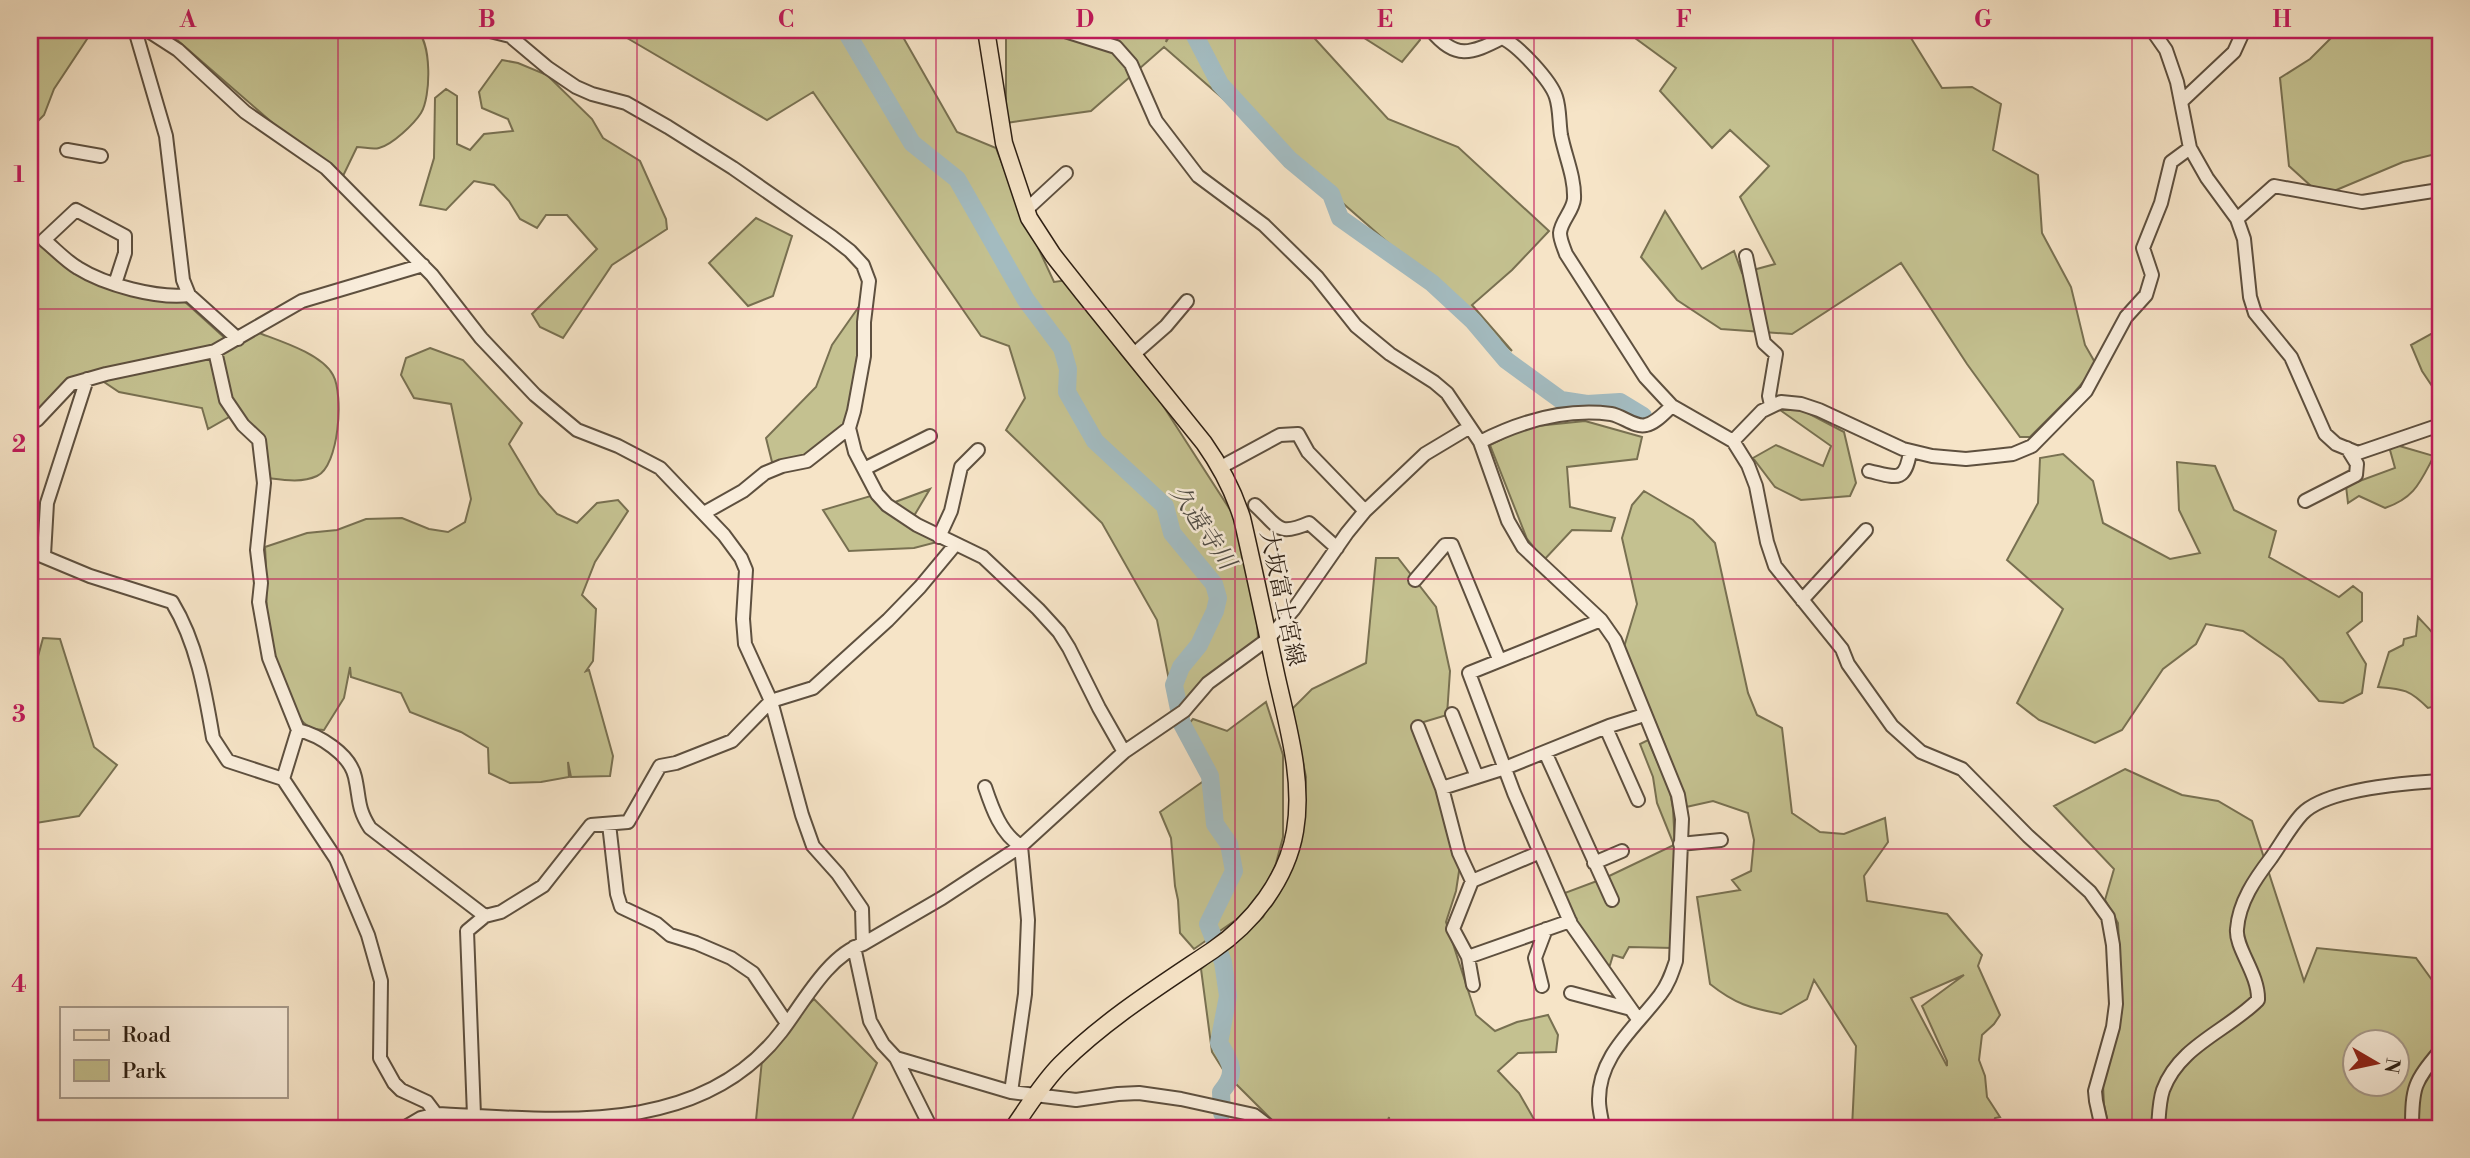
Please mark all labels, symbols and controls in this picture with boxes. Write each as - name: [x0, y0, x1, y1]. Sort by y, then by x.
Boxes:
- text: A: [179, 6, 197, 34]
- text: B: [478, 6, 496, 34]
- text: C: [778, 6, 794, 34]
- text: D: [1076, 6, 1094, 34]
- text: E: [1377, 6, 1393, 34]
- text: F: [1676, 6, 1692, 34]
- text: G: [1974, 6, 1992, 34]
- text: H: [2273, 6, 2292, 34]
- text: 1: [13, 161, 25, 189]
- text: 2: [12, 431, 26, 459]
- water label: 久遠寺川: [1163, 479, 1243, 578]
- street label: 大坂富士宮線: [1254, 528, 1310, 669]
- text: 3: [12, 701, 26, 729]
- text: 4: [11, 971, 27, 999]
- legend: [60, 1007, 287, 1098]
- text: Road: [122, 1023, 171, 1049]
- north arrow: [2340, 1028, 2410, 1098]
- text: N: [2379, 1056, 2405, 1075]
- text: Park: [122, 1059, 167, 1085]

